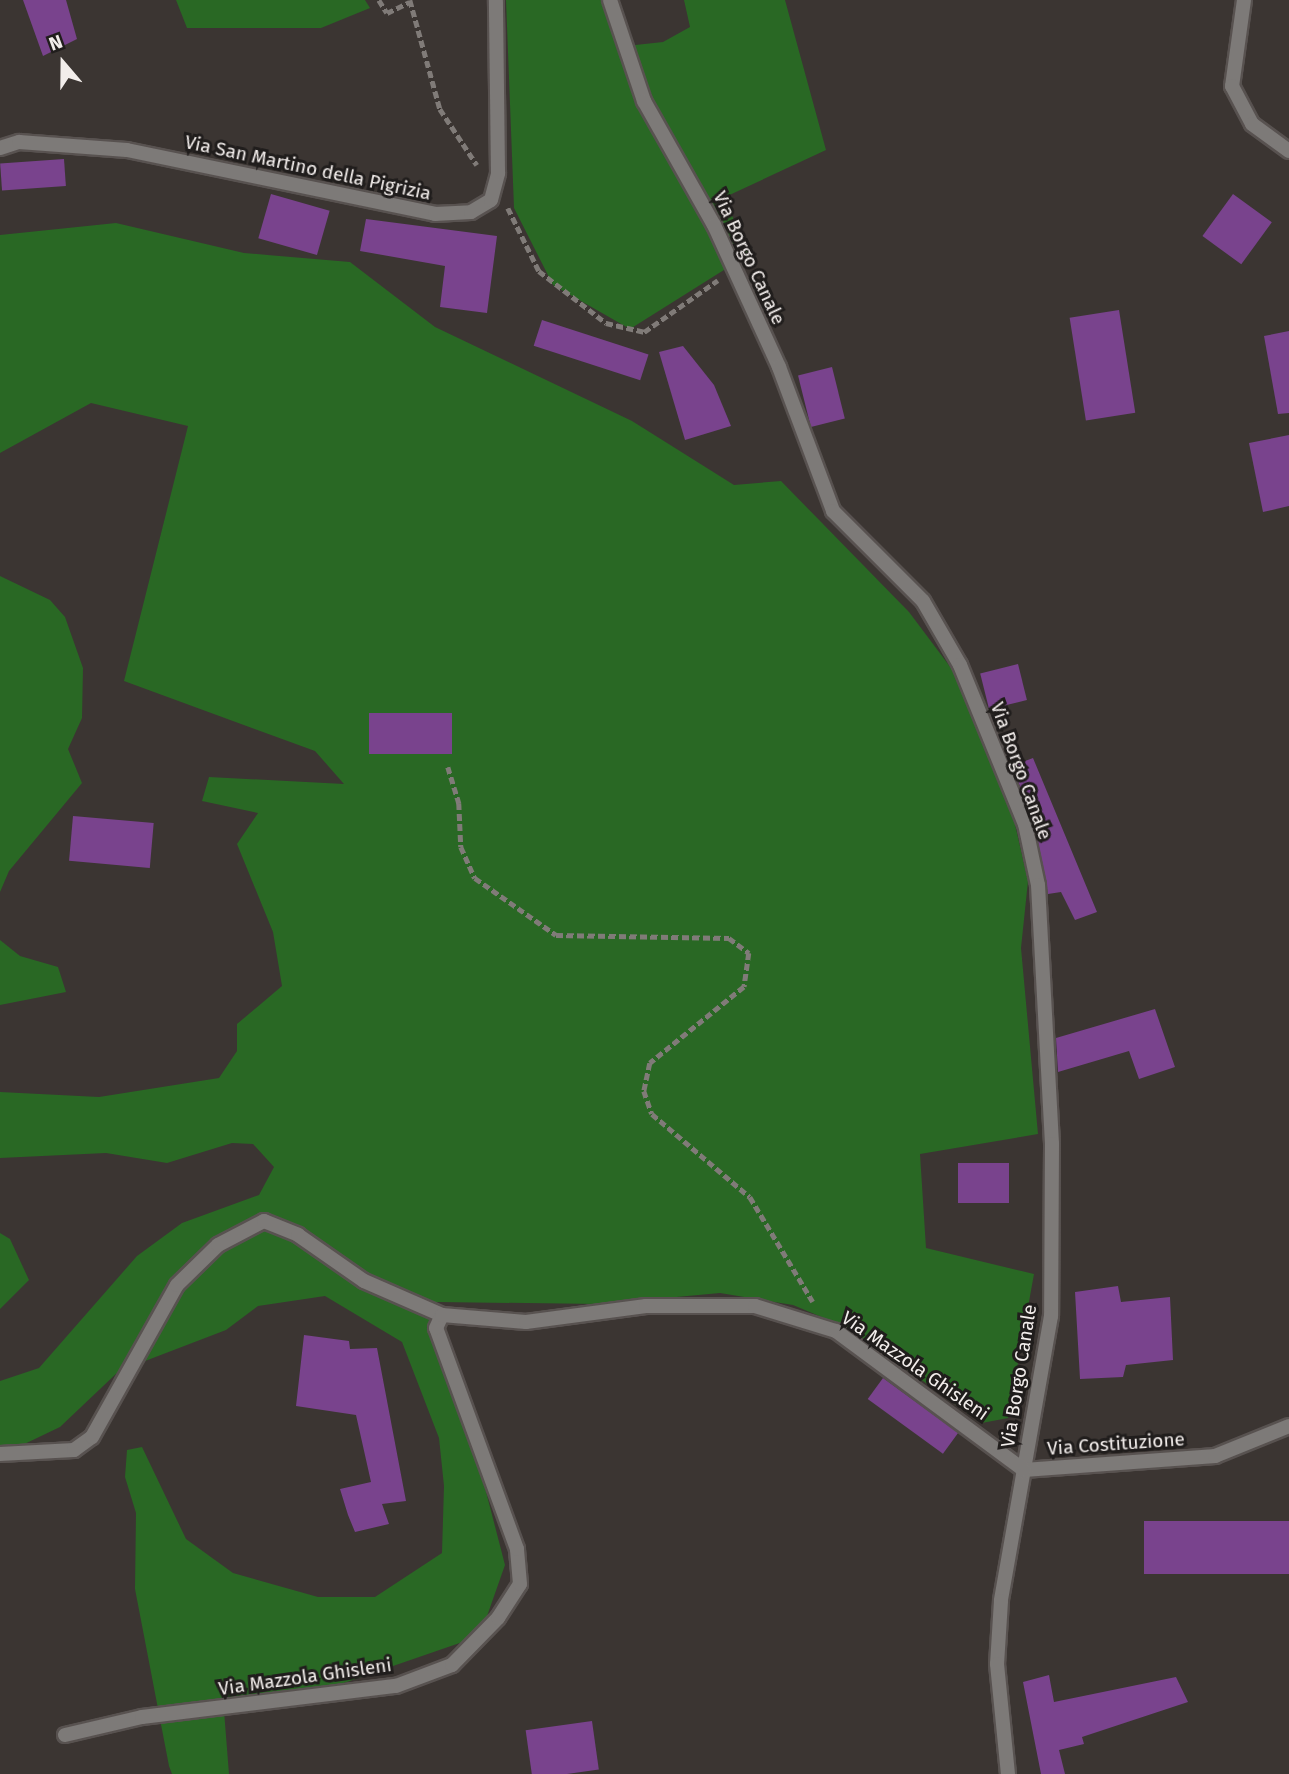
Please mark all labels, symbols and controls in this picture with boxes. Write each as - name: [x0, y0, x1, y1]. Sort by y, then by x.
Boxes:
- north arrow: [28, 28, 98, 98]
- text: N: [46, 30, 65, 56]
- street label: Via San Martino della Pigrizia: [183, 131, 433, 205]
- street label: Via Borgo Canale: [708, 188, 790, 328]
- street label: Via Borgo Canale: [986, 699, 1056, 843]
- street label: Via Borgo Canale: [996, 1303, 1042, 1449]
- street label: Via Mazzola Ghisleni: [837, 1307, 993, 1425]
- street label: Via Costituzione: [1046, 1428, 1186, 1460]
- street label: Via Mazzola Ghisleni: [217, 1654, 393, 1700]

